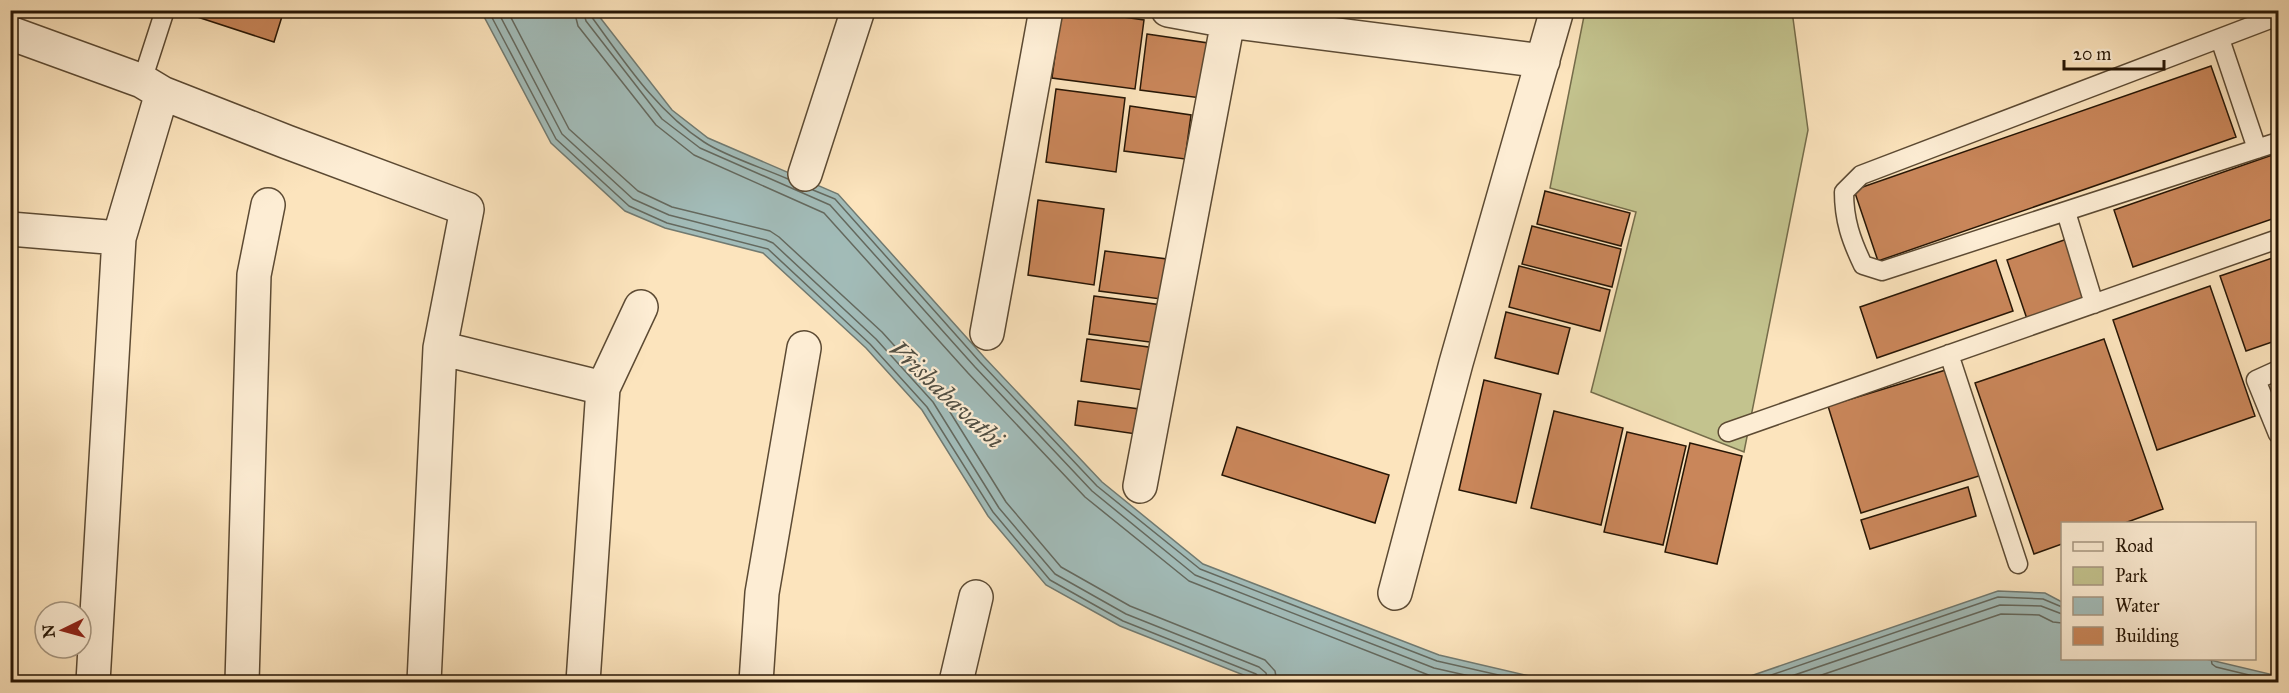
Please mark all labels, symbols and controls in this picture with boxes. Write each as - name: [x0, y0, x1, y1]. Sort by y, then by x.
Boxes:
- scale bar: [2064, 33, 2164, 71]
- text: 20 m: [2073, 43, 2111, 65]
- water label: Vrishabavathi: [883, 333, 1011, 456]
- legend: [2061, 522, 2256, 660]
- text: Road: [2115, 535, 2153, 557]
- text: Park: [2115, 565, 2148, 587]
- text: Water: [2115, 595, 2160, 617]
- north arrow: [33, 600, 93, 660]
- text: N: [38, 623, 59, 639]
- text: Building: [2115, 625, 2179, 648]

